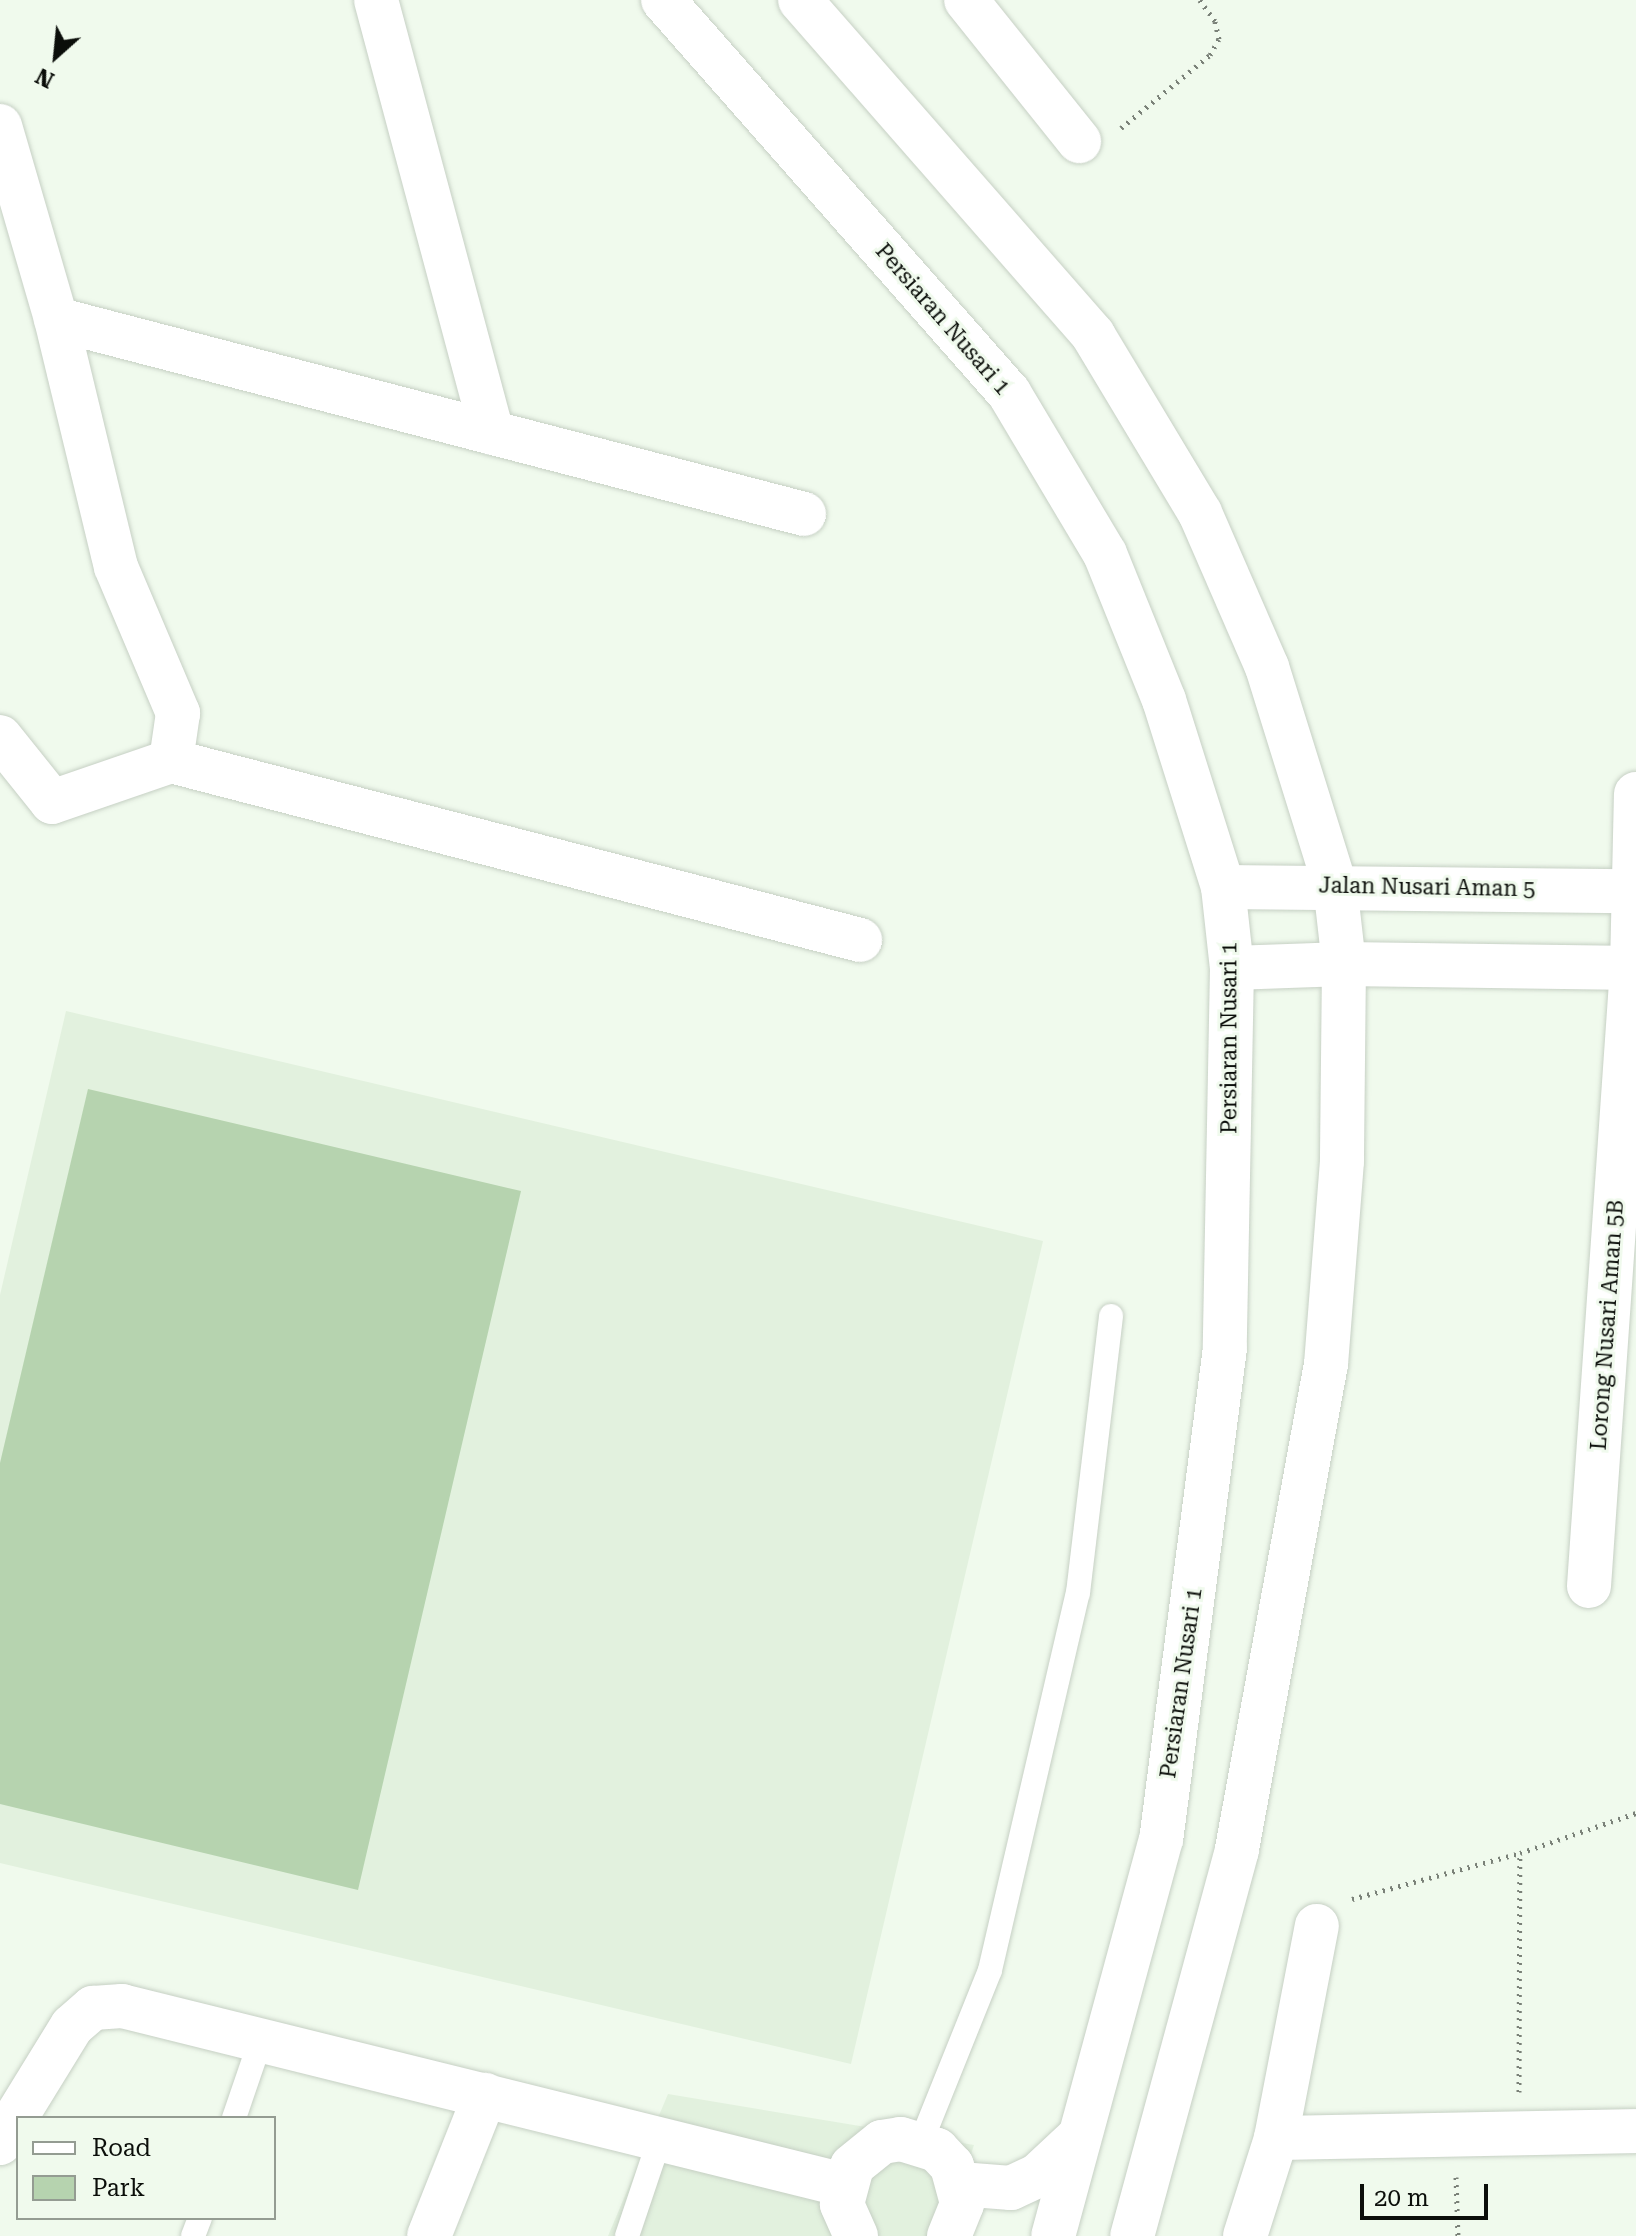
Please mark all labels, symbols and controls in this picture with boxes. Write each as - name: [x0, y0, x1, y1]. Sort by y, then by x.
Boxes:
- north arrow: [16, 16, 96, 96]
- text: N: [32, 63, 58, 93]
- street label: Persiaran Nusari 1: [870, 238, 1016, 400]
- street label: Jalan Nusari Aman 5: [1318, 872, 1536, 902]
- street label: Persiaran Nusari 1: [1216, 942, 1242, 1134]
- street label: Lorong Nusari Aman 5B: [1585, 1199, 1629, 1451]
- street label: Persiaran Nusari 1: [1155, 1586, 1207, 1780]
- legend: [16, 2116, 276, 2220]
- text: Road: [92, 2134, 151, 2162]
- scale bar: [1364, 2168, 1492, 2218]
- text: Park: [92, 2174, 145, 2202]
- text: 20 m: [1374, 2184, 1429, 2212]

